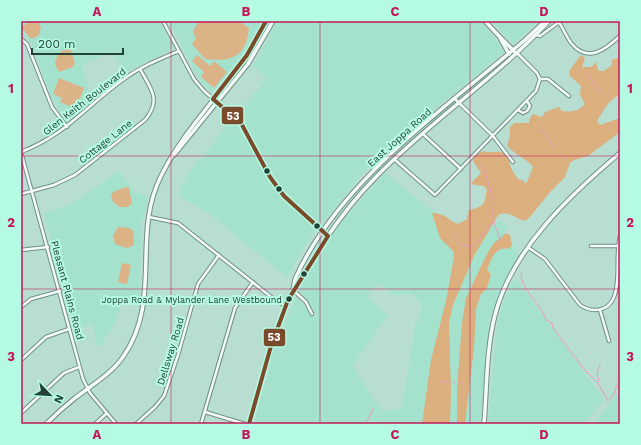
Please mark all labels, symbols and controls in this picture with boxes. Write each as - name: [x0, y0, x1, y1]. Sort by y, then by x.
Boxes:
- text: A: [93, 4, 102, 19]
- text: B: [242, 4, 251, 19]
- text: C: [391, 4, 400, 19]
- text: D: [539, 4, 549, 19]
- scale bar: [32, 30, 123, 56]
- text: 200 m: [38, 37, 75, 51]
- street label: Glen Keith Boulevard: [41, 66, 128, 137]
- text: 1: [8, 81, 14, 96]
- text: 1: [627, 81, 633, 96]
- line badge: 53: [221, 106, 244, 125]
- street label: East Joppa Road: [365, 106, 434, 169]
- text: 53: [227, 110, 240, 123]
- street label: Cottage Lane: [77, 117, 134, 166]
- unlabelled marker: [262, 166, 272, 176]
- unlabelled marker: [274, 184, 284, 194]
- text: 2: [7, 215, 15, 230]
- text: 2: [626, 215, 634, 230]
- unlabelled marker: [312, 221, 322, 231]
- street label: Pleasant Plains Road: [49, 239, 86, 341]
- unlabelled marker: [299, 269, 309, 279]
- marker: Joppa Road & Mylander Lane Westbound: [284, 294, 294, 304]
- place label: Joppa Road & Mylander Lane Westbound: [102, 295, 282, 305]
- street label: Dellsway Road: [155, 316, 186, 386]
- line badge: 53: [263, 328, 286, 347]
- text: 53: [268, 331, 281, 344]
- text: 3: [7, 349, 15, 364]
- text: 3: [626, 349, 634, 364]
- north arrow: [30, 375, 70, 415]
- text: N: [51, 393, 66, 405]
- text: A: [93, 427, 102, 442]
- text: B: [242, 427, 251, 442]
- text: C: [391, 427, 400, 442]
- text: D: [539, 427, 549, 442]

